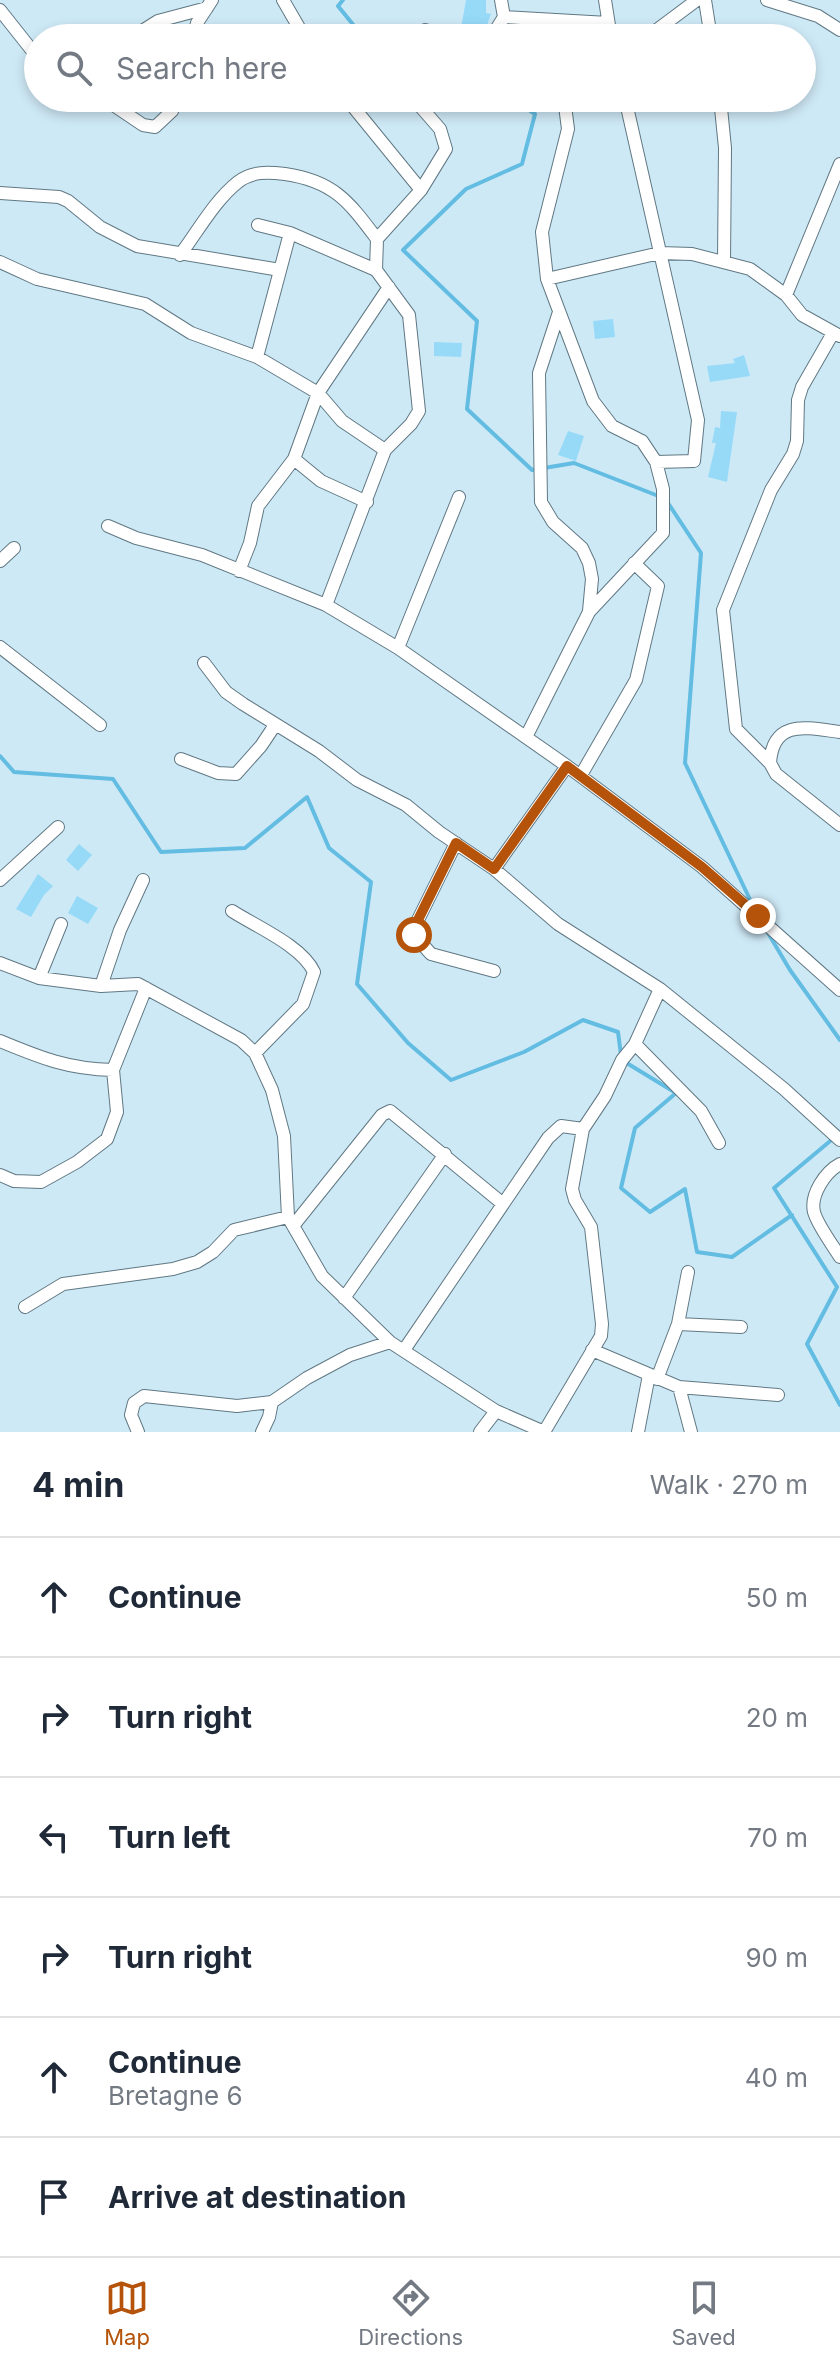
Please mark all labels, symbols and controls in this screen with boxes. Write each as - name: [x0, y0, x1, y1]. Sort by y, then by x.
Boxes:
- search box: [24, 24, 816, 112]
- icon: search: [52, 46, 96, 90]
- text: Search here: [116, 50, 288, 86]
- route end: [740, 898, 776, 934]
- route start: [396, 917, 432, 953]
- text: 4 min: [32, 1464, 124, 1505]
- text: Walk · 270 m: [650, 1469, 808, 1500]
- icon: ahead: [32, 1575, 76, 1619]
- text: Continue: [108, 1579, 242, 1615]
- text: 50 m: [746, 1582, 808, 1613]
- icon: right: [32, 1695, 76, 1739]
- text: Turn right: [108, 1699, 252, 1735]
- text: 20 m: [746, 1702, 808, 1733]
- icon: left: [32, 1815, 76, 1859]
- text: Turn left: [108, 1819, 230, 1855]
- text: 70 m: [747, 1822, 808, 1853]
- icon: right: [32, 1935, 76, 1979]
- text: Turn right: [108, 1939, 252, 1975]
- text: 90 m: [745, 1942, 808, 1973]
- text: Continue: [108, 2044, 242, 2080]
- icon: ahead: [32, 2055, 76, 2099]
- text: 40 m: [745, 2062, 808, 2093]
- text: Bretagne 6: [108, 2080, 243, 2111]
- icon: arrive: [32, 2175, 76, 2219]
- text: Arrive at destination: [108, 2179, 406, 2215]
- tab: Map: [104, 2276, 150, 2350]
- tab: Directions: [358, 2276, 463, 2350]
- tab: Saved: [671, 2276, 736, 2350]

